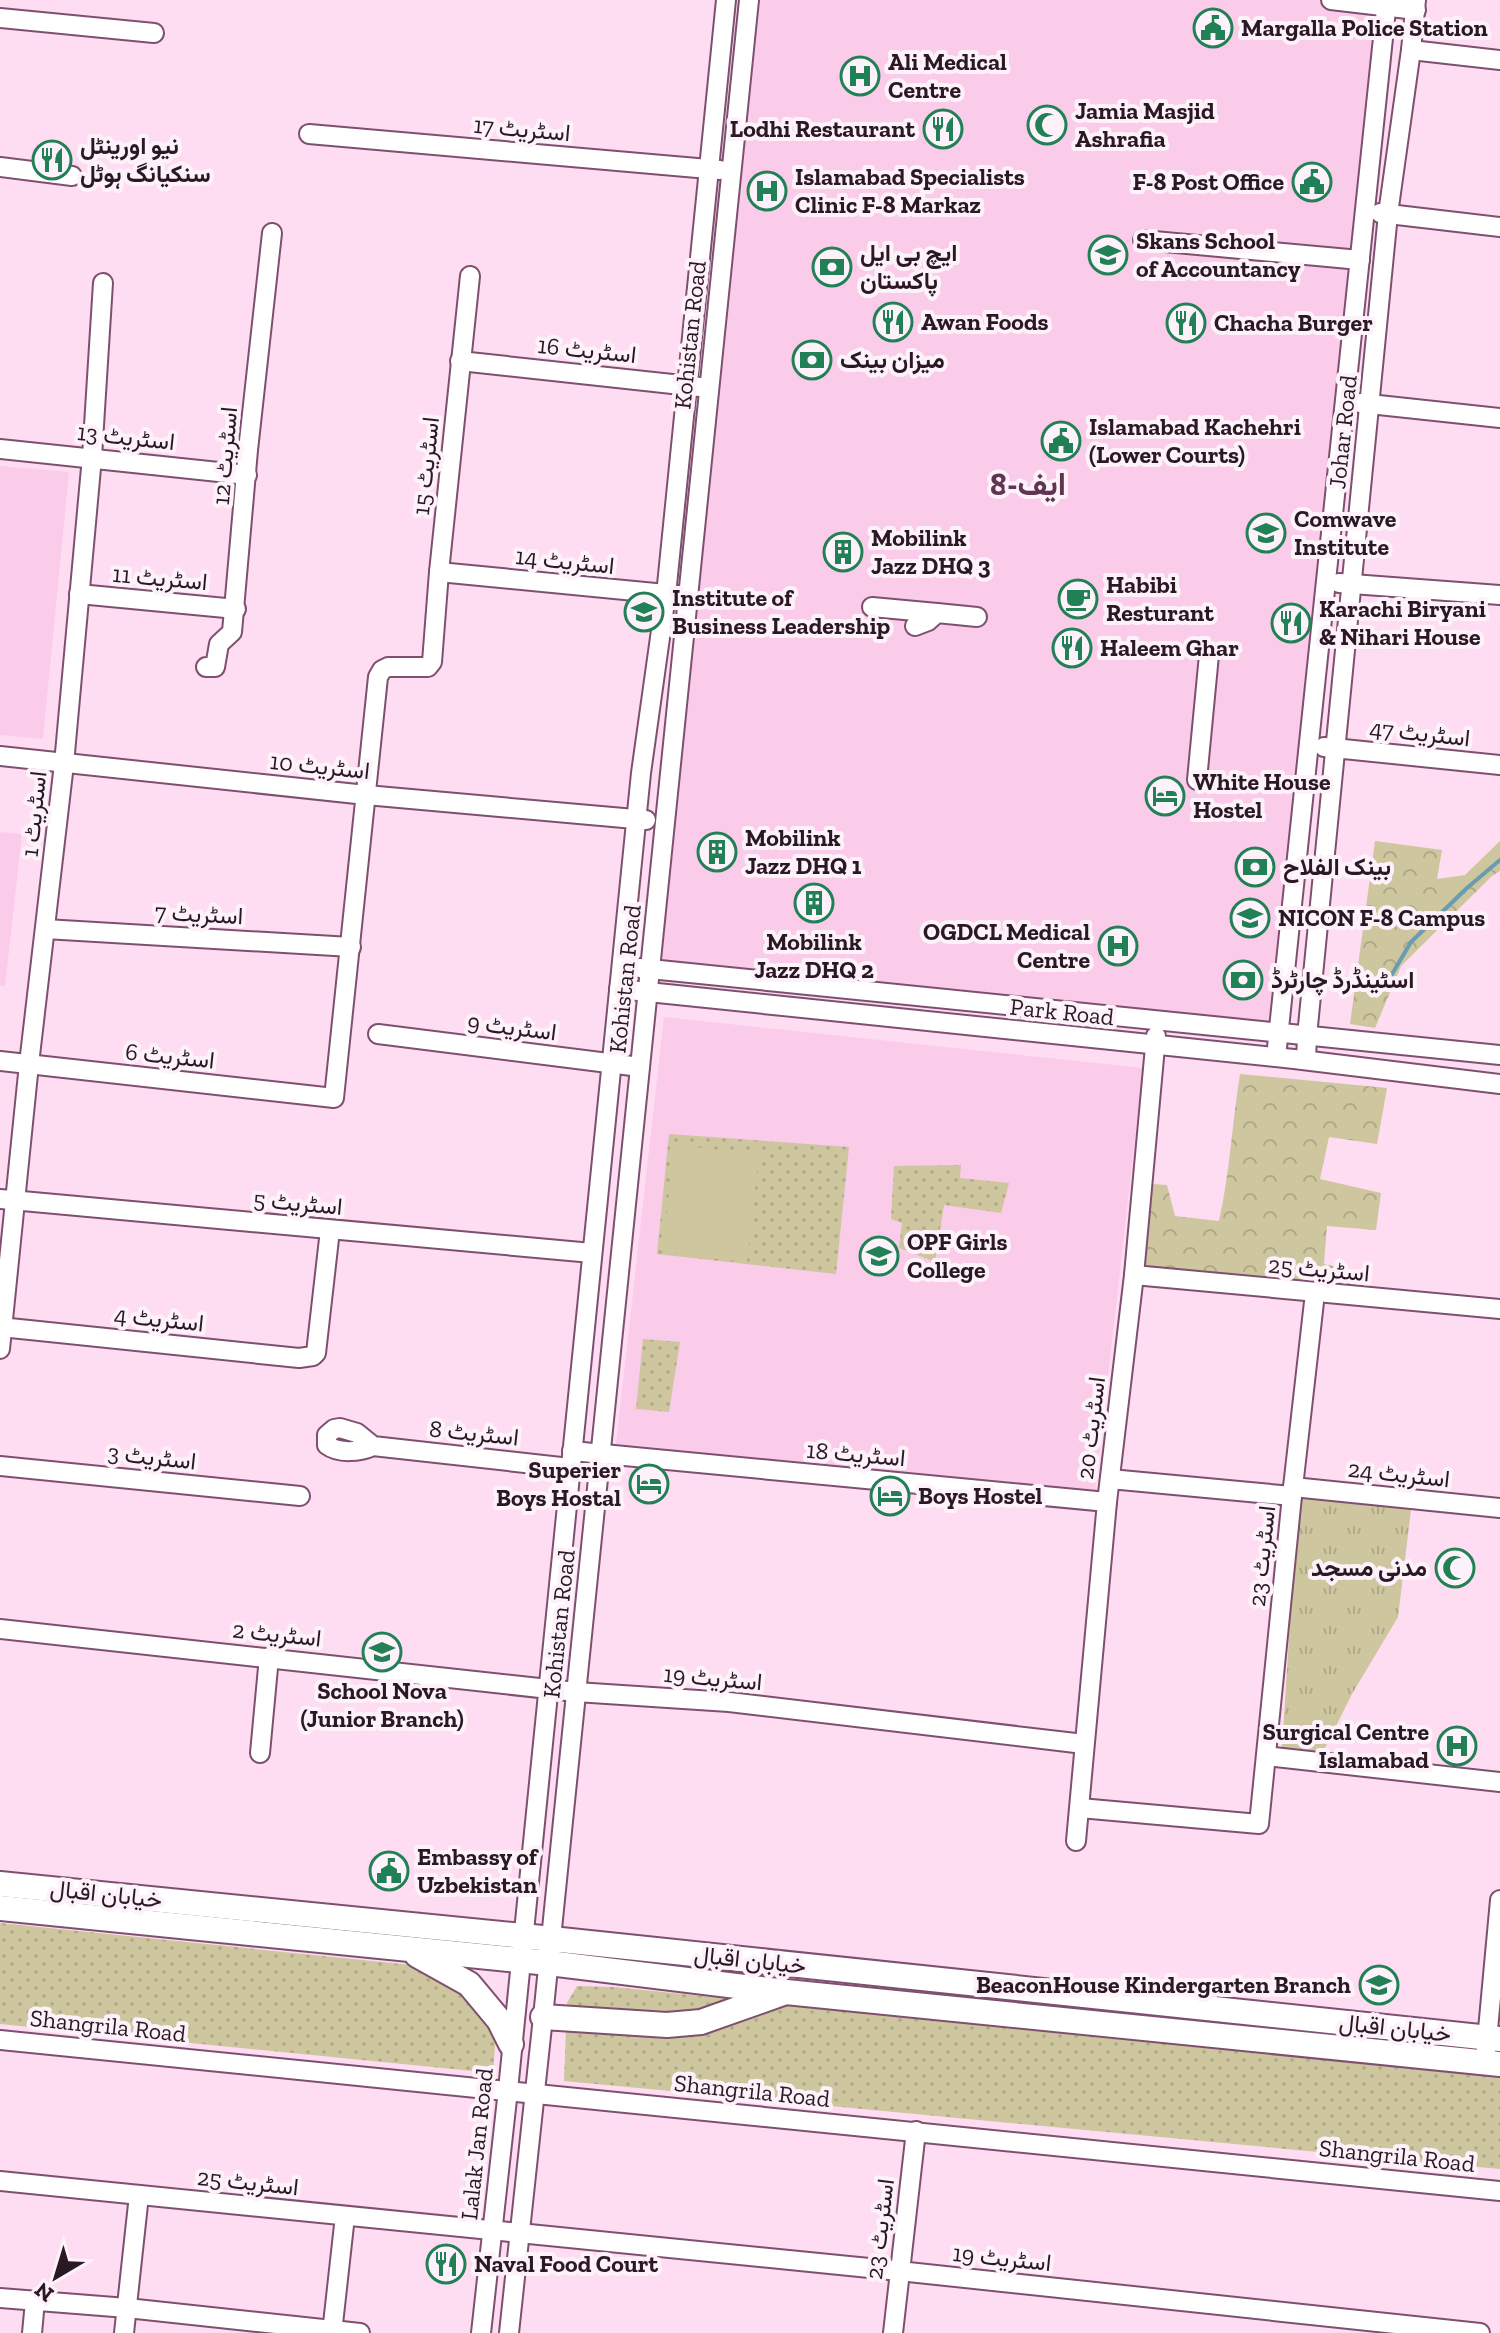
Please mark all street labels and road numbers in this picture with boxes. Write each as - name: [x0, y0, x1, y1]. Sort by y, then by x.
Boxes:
- street label: اسٹریٹ 17: [472, 110, 572, 148]
- street label: Kohistan Road: [667, 259, 712, 411]
- street label: اسٹریٹ 16: [536, 330, 638, 370]
- street label: Johar Road: [1322, 374, 1363, 490]
- street label: اسٹریٹ 12: [206, 406, 244, 506]
- street label: اسٹریٹ 15: [406, 415, 446, 517]
- street label: اسٹریٹ 13: [76, 417, 176, 457]
- street label: اسٹریٹ 14: [514, 541, 616, 581]
- street label: اسٹریٹ 11: [111, 559, 209, 597]
- street label: اسٹریٹ 47: [1368, 713, 1472, 753]
- street label: اسٹریٹ 10: [269, 746, 371, 786]
- street label: اسٹریٹ 1: [15, 769, 53, 859]
- street label: اسٹریٹ 7: [154, 897, 244, 931]
- street label: Kohistan Road: [602, 903, 647, 1055]
- street label: Park Road: [1008, 992, 1116, 1031]
- street label: اسٹریٹ 9: [466, 1007, 558, 1047]
- street label: اسٹریٹ 6: [124, 1036, 216, 1076]
- street label: اسٹریٹ 5: [252, 1184, 344, 1222]
- street label: اسٹریٹ 25: [1267, 1250, 1371, 1288]
- street label: اسٹریٹ 4: [113, 1299, 205, 1339]
- street label: اسٹریٹ 20: [1070, 1375, 1112, 1481]
- street label: اسٹریٹ 8: [428, 1413, 520, 1453]
- street label: اسٹریٹ 18: [805, 1435, 907, 1473]
- street label: اسٹریٹ 3: [106, 1437, 198, 1477]
- street label: اسٹریٹ 24: [1347, 1454, 1451, 1494]
- street label: اسٹریٹ 23: [1242, 1504, 1282, 1608]
- street label: Kohistan Road: [536, 1548, 581, 1700]
- street label: اسٹریٹ 2: [231, 1614, 323, 1654]
- street label: اسٹریٹ 19: [662, 1659, 764, 1697]
- street label: خیابان اقبال: [49, 1873, 164, 1914]
- street label: خیابان اقبال: [693, 1939, 808, 1980]
- street label: Shangrila Road: [29, 2003, 187, 2048]
- street label: خیابان اقبال: [1338, 2007, 1453, 2048]
- street label: Lalak Jan Road: [454, 2066, 499, 2221]
- street label: Shangrila Road: [673, 2068, 831, 2113]
- street label: Shangrila Road: [1318, 2133, 1476, 2178]
- street label: اسٹریٹ 25: [196, 2162, 300, 2202]
- street label: اسٹریٹ 23: [859, 2177, 901, 2281]
- street label: اسٹریٹ 19: [951, 2238, 1053, 2278]

